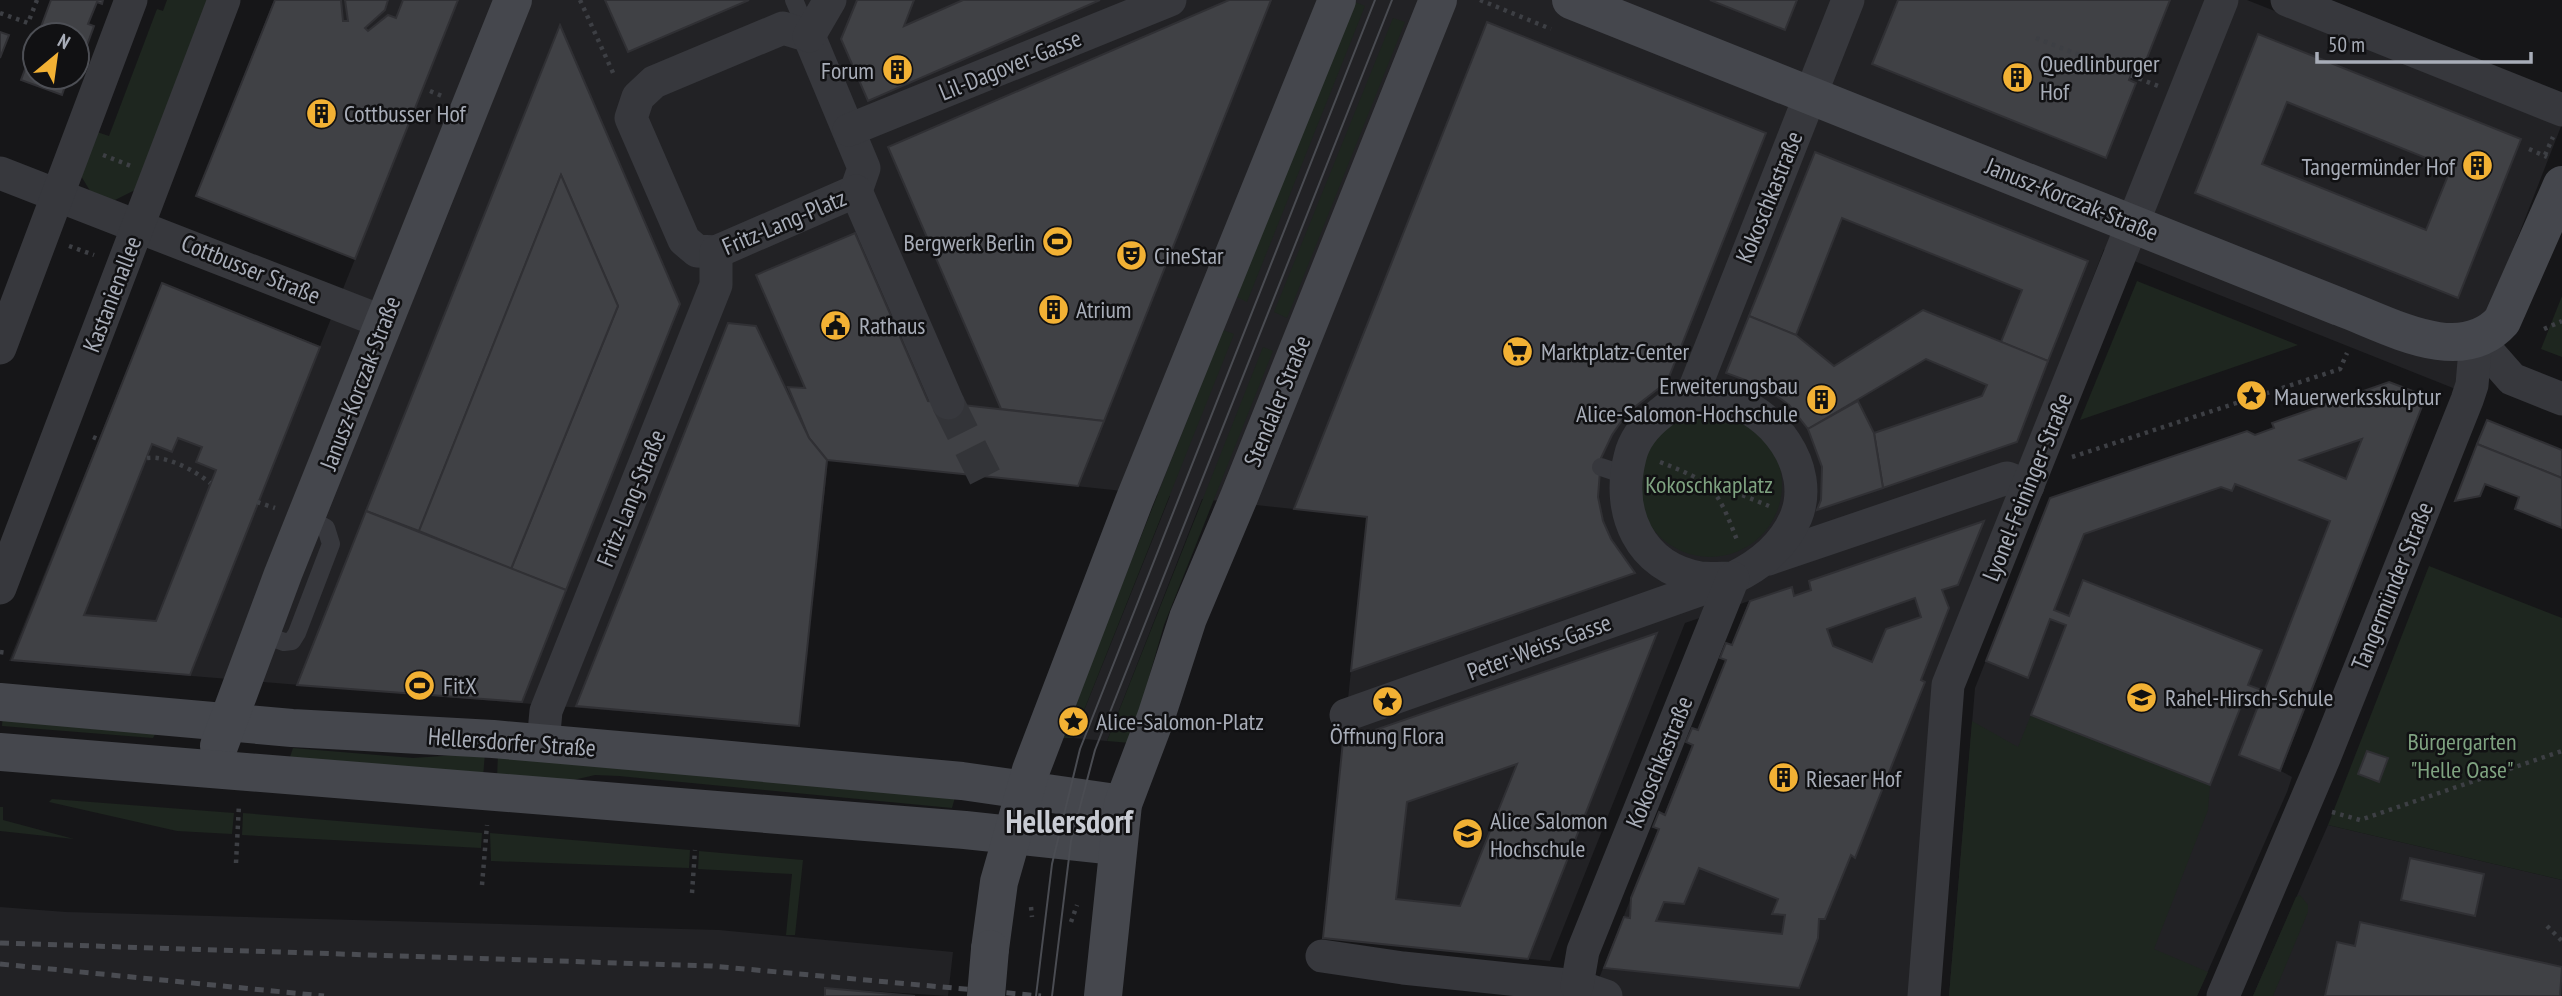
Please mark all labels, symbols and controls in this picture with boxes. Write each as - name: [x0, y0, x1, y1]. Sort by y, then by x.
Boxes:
- north arrow: [21, 21, 91, 91]
- scale bar: [2317, 21, 2530, 65]
- street label: Lil-Dagover-Gasse: [934, 22, 1086, 108]
- text: N: [54, 28, 75, 54]
- text: 50 m: [2328, 31, 2365, 58]
- place label: Quedlinburger Hof: [2040, 48, 2160, 107]
- building icon: Forum: [880, 53, 914, 87]
- place label: Forum: [821, 55, 874, 86]
- building icon: Quedlinburger Hof: [2000, 60, 2034, 94]
- building icon: Cottbusser Hof: [304, 96, 338, 130]
- place label: Cottbusser Hof: [344, 98, 467, 129]
- street label: Kokoschkastraße: [1729, 127, 1809, 267]
- building icon: Tangermünder Hof: [2461, 149, 2495, 183]
- street label: Janusz-Korczak-Straße: [1980, 150, 2163, 248]
- place label: Tangermünder Hof: [2302, 151, 2456, 182]
- street label: Fritz-Lang-Platz: [717, 182, 851, 262]
- sports icon: Bergwerk Berlin: [1041, 225, 1075, 259]
- street label: Cottbusser Straße: [177, 227, 325, 311]
- place label: Bergwerk Berlin: [903, 227, 1035, 258]
- street label: Kastanienallee: [76, 232, 148, 356]
- theatre icon: CineStar: [1114, 238, 1148, 272]
- place label: CineStar: [1154, 240, 1224, 271]
- street label: Janusz-Korczak-Straße: [312, 292, 407, 475]
- building icon: Atrium: [1036, 292, 1070, 326]
- place label: Atrium: [1076, 294, 1131, 325]
- public building icon: Rathaus: [819, 308, 853, 342]
- place label: Rathaus: [859, 310, 925, 341]
- street label: Stendaler Straße: [1237, 331, 1317, 471]
- supermarket icon: Marktplatz-Center: [1501, 334, 1535, 368]
- place label: Marktplatz-Center: [1541, 336, 1690, 367]
- place label: Erweiterungsbau Alice-Salomon-Hochschule: [1576, 370, 1798, 429]
- place icon: Mauerwerksskulptur: [2234, 379, 2268, 413]
- place label: Mauerwerksskulptur: [2274, 381, 2442, 412]
- building icon: Erweiterungsbau Alice-Salomon-Hochschule: [1804, 382, 1838, 416]
- street label: Lyonel-Feininger-Straße: [1975, 388, 2079, 586]
- street label: Fritz-Lang-Straße: [589, 425, 673, 571]
- park label: Kokoschkaplatz: [1645, 469, 1773, 500]
- street label: Tangermünder Straße: [2344, 497, 2440, 675]
- street label: Peter-Weiss-Gasse: [1463, 607, 1615, 687]
- sports icon: FitX: [403, 668, 437, 702]
- place label: FitX: [443, 670, 477, 701]
- school or university icon: Rahel-Hirsch-Schule: [2125, 680, 2159, 714]
- place label: Rahel-Hirsch-Schule: [2165, 682, 2333, 713]
- place icon: Öffnung Flora: [1370, 684, 1404, 718]
- street label: Kokoschkastraße: [1619, 692, 1699, 832]
- place icon: Alice-Salomon-Platz: [1056, 704, 1090, 738]
- place label: Alice-Salomon-Platz: [1096, 706, 1264, 737]
- place label: Öffnung Flora: [1330, 720, 1444, 751]
- street label: Hellersdorfer Straße: [427, 721, 597, 763]
- park label: Bürgergarten "Helle Oase": [2407, 726, 2517, 785]
- building icon: Riesaer Hof: [1766, 761, 1800, 795]
- place label: Riesaer Hof: [1806, 763, 1902, 794]
- district label: Hellersdorf: [1006, 800, 1134, 842]
- place label: Alice Salomon Hochschule: [1490, 805, 1608, 864]
- school or university icon: Alice Salomon Hochschule: [1450, 817, 1484, 851]

